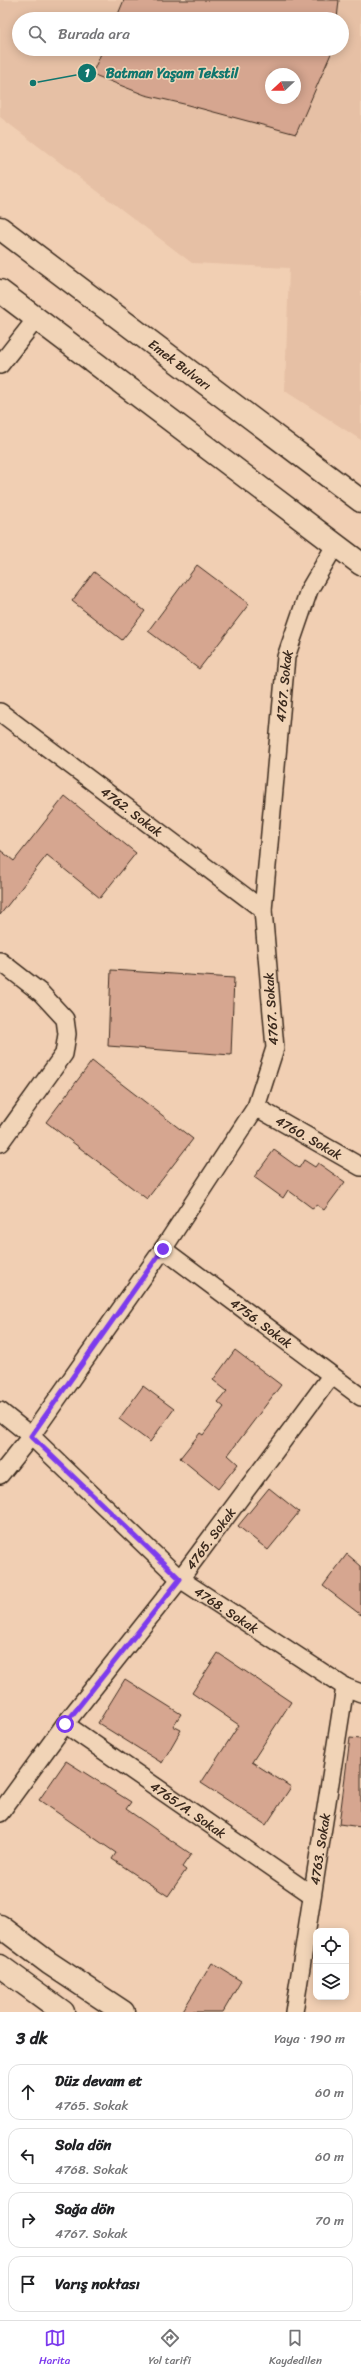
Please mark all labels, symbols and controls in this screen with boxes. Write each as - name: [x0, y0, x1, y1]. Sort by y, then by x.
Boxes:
- search box: [12, 12, 349, 56]
- text: Burada ara: [58, 21, 130, 47]
- icon: search: [26, 23, 48, 45]
- callout: Batman Yaşam Tekstil: [77, 60, 246, 86]
- text: Batman Yaşam Tekstil: [106, 61, 239, 86]
- text: 1: [84, 62, 90, 84]
- north arrow: [265, 68, 301, 104]
- street label: Emek Bulvarı: [144, 333, 217, 396]
- street label: 4767. Sokak: [269, 646, 299, 723]
- street label: 4762. Sokak: [96, 780, 168, 842]
- street label: 4767. Sokak: [257, 972, 285, 1046]
- street label: 4760. Sokak: [271, 1109, 347, 1166]
- route end: [154, 1240, 172, 1258]
- street label: 4756. Sokak: [225, 1291, 298, 1354]
- street label: 4765. Sokak: [179, 1502, 241, 1575]
- street label: 4768. Sokak: [190, 1580, 264, 1639]
- route start: [56, 1715, 74, 1733]
- street label: 4765/A. Sokak: [145, 1775, 231, 1844]
- street label: 4763. Sokak: [303, 1811, 337, 1887]
- map controls: [313, 1928, 349, 2000]
- button: locate: [313, 1928, 349, 1964]
- button: layers: [313, 1964, 349, 2000]
- text: 3 dk: [16, 2023, 48, 2053]
- text: Yaya · 190 m: [274, 2027, 345, 2050]
- text: Düz devam et: [55, 2068, 142, 2094]
- icon: ahead: [17, 2081, 39, 2103]
- text: 60 m: [315, 2081, 344, 2104]
- text: 4765. Sokak: [55, 2094, 128, 2117]
- text: Sola dön: [55, 2132, 111, 2158]
- icon: left: [17, 2145, 39, 2167]
- text: 60 m: [315, 2145, 344, 2168]
- text: 4768. Sokak: [55, 2158, 128, 2181]
- text: Sağa dön: [55, 2196, 115, 2222]
- icon: right: [17, 2209, 39, 2231]
- text: 70 m: [315, 2209, 344, 2232]
- text: 4767. Sokak: [55, 2222, 128, 2245]
- text: Varış noktası: [55, 2271, 140, 2297]
- icon: arrive: [17, 2273, 39, 2295]
- tab: Harita: [39, 2327, 70, 2370]
- tab: Yol tarifi: [148, 2327, 191, 2370]
- tab: Kaydedilen: [269, 2327, 322, 2370]

